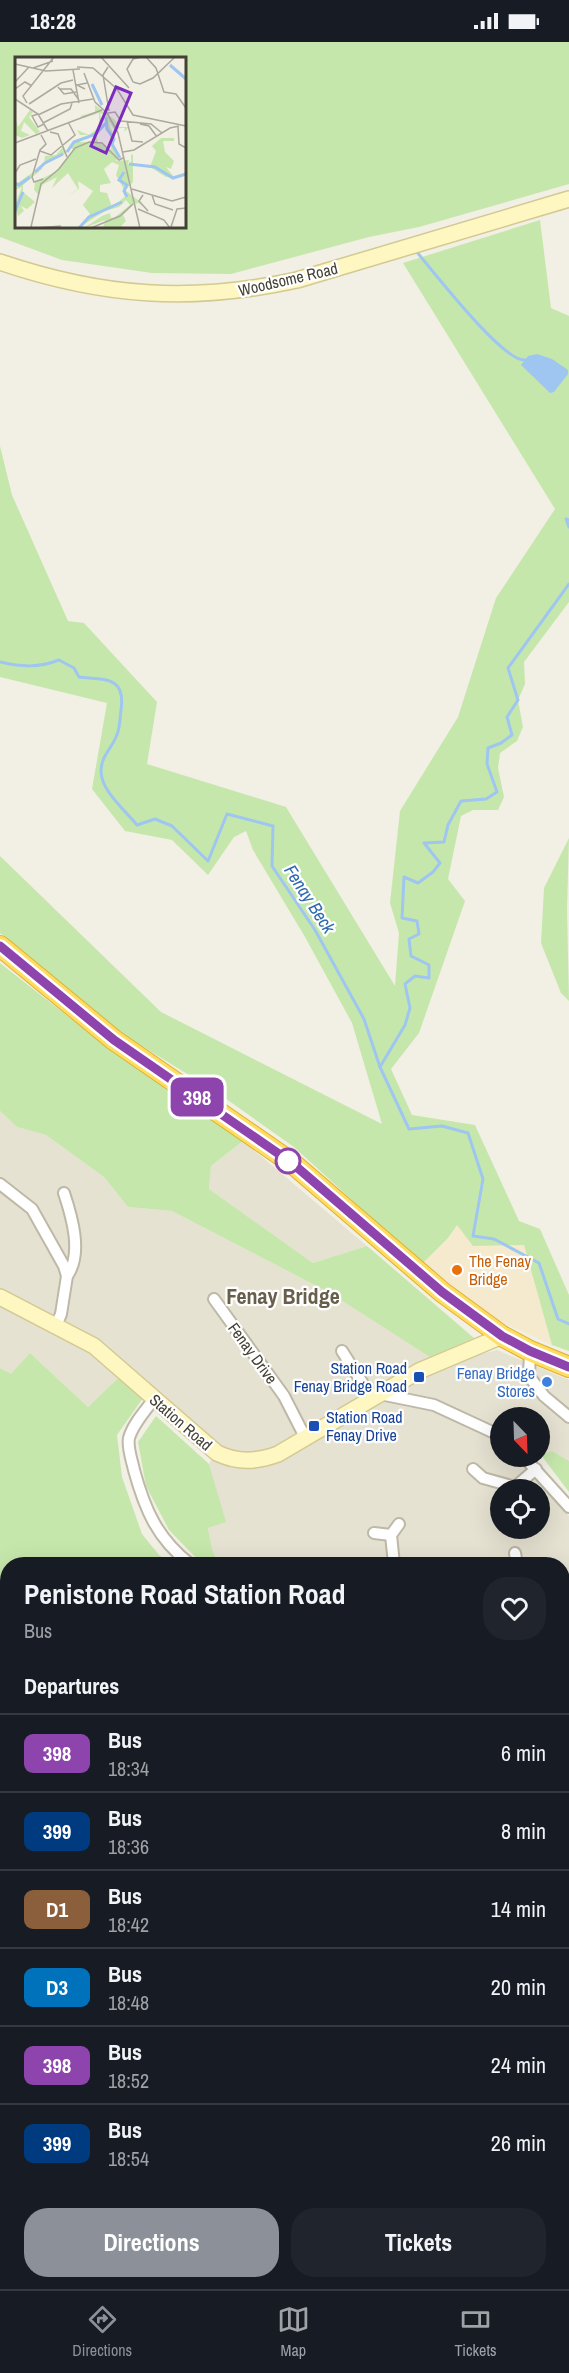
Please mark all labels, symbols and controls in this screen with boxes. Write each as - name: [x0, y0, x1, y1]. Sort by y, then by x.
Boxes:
- text: 18:28: [30, 6, 76, 36]
- inset map: [15, 57, 186, 228]
- street label: Woodsome Road: [236, 257, 340, 301]
- water label: Fenay Beck: [278, 860, 342, 939]
- line badge: 398: [162, 1078, 232, 1116]
- text: 398: [183, 1083, 211, 1112]
- unlabelled marker: [275, 1148, 301, 1174]
- place label: The Fenay Bridge: [469, 1250, 532, 1290]
- marker: The Fenay Bridge: [450, 1263, 464, 1277]
- district label: Fenay Bridge: [226, 1281, 340, 1311]
- street label: Fenay Drive: [223, 1318, 283, 1388]
- place label: Station Road Fenay Bridge Road: [294, 1357, 407, 1397]
- place label: Fenay Bridge Stores: [457, 1362, 535, 1402]
- marker: Station Road Fenay Bridge Road: [412, 1370, 426, 1384]
- marker: Fenay Bridge Stores: [540, 1375, 554, 1389]
- street label: Station Road: [145, 1389, 217, 1455]
- place label: Station Road Fenay Drive: [326, 1406, 403, 1446]
- north arrow: [490, 1407, 550, 1467]
- map controls: [490, 1407, 550, 1539]
- marker: Station Road Fenay Drive: [307, 1419, 321, 1433]
- button: locate: [490, 1479, 550, 1539]
- text: Penistone Road Station Road: [24, 1575, 346, 1613]
- button: heart: [483, 1577, 546, 1640]
- text: Bus: [24, 1617, 52, 1644]
- text: Departures: [24, 1671, 119, 1701]
- text: Bus: [108, 1725, 142, 1755]
- text: 6 min: [501, 1738, 546, 1768]
- text: 398: [43, 1739, 71, 1768]
- text: 18:34: [108, 1755, 149, 1782]
- text: Bus: [108, 1803, 142, 1833]
- text: 8 min: [501, 1816, 546, 1846]
- text: 399: [43, 1817, 71, 1846]
- text: 18:36: [108, 1833, 149, 1860]
- text: Bus: [108, 1881, 142, 1911]
- text: 14 min: [491, 1894, 546, 1924]
- text: D1: [46, 1895, 68, 1924]
- text: 18:42: [108, 1911, 149, 1938]
- text: Bus: [108, 1959, 142, 1989]
- text: 20 min: [491, 1972, 546, 2002]
- text: D3: [46, 1973, 68, 2002]
- text: 18:48: [108, 1989, 149, 2016]
- text: Bus: [108, 2037, 142, 2067]
- text: 24 min: [491, 2050, 546, 2080]
- text: 398: [43, 2051, 71, 2080]
- text: 18:52: [108, 2067, 149, 2094]
- text: Bus: [108, 2115, 142, 2145]
- text: 26 min: [491, 2128, 546, 2158]
- text: 399: [43, 2129, 71, 2158]
- text: 18:54: [108, 2145, 149, 2172]
- button: Directions: [24, 2208, 279, 2277]
- button: Tickets: [291, 2208, 546, 2277]
- tab: Directions: [72, 2303, 132, 2361]
- tab: Map: [277, 2303, 310, 2361]
- tab: Tickets: [455, 2303, 497, 2361]

